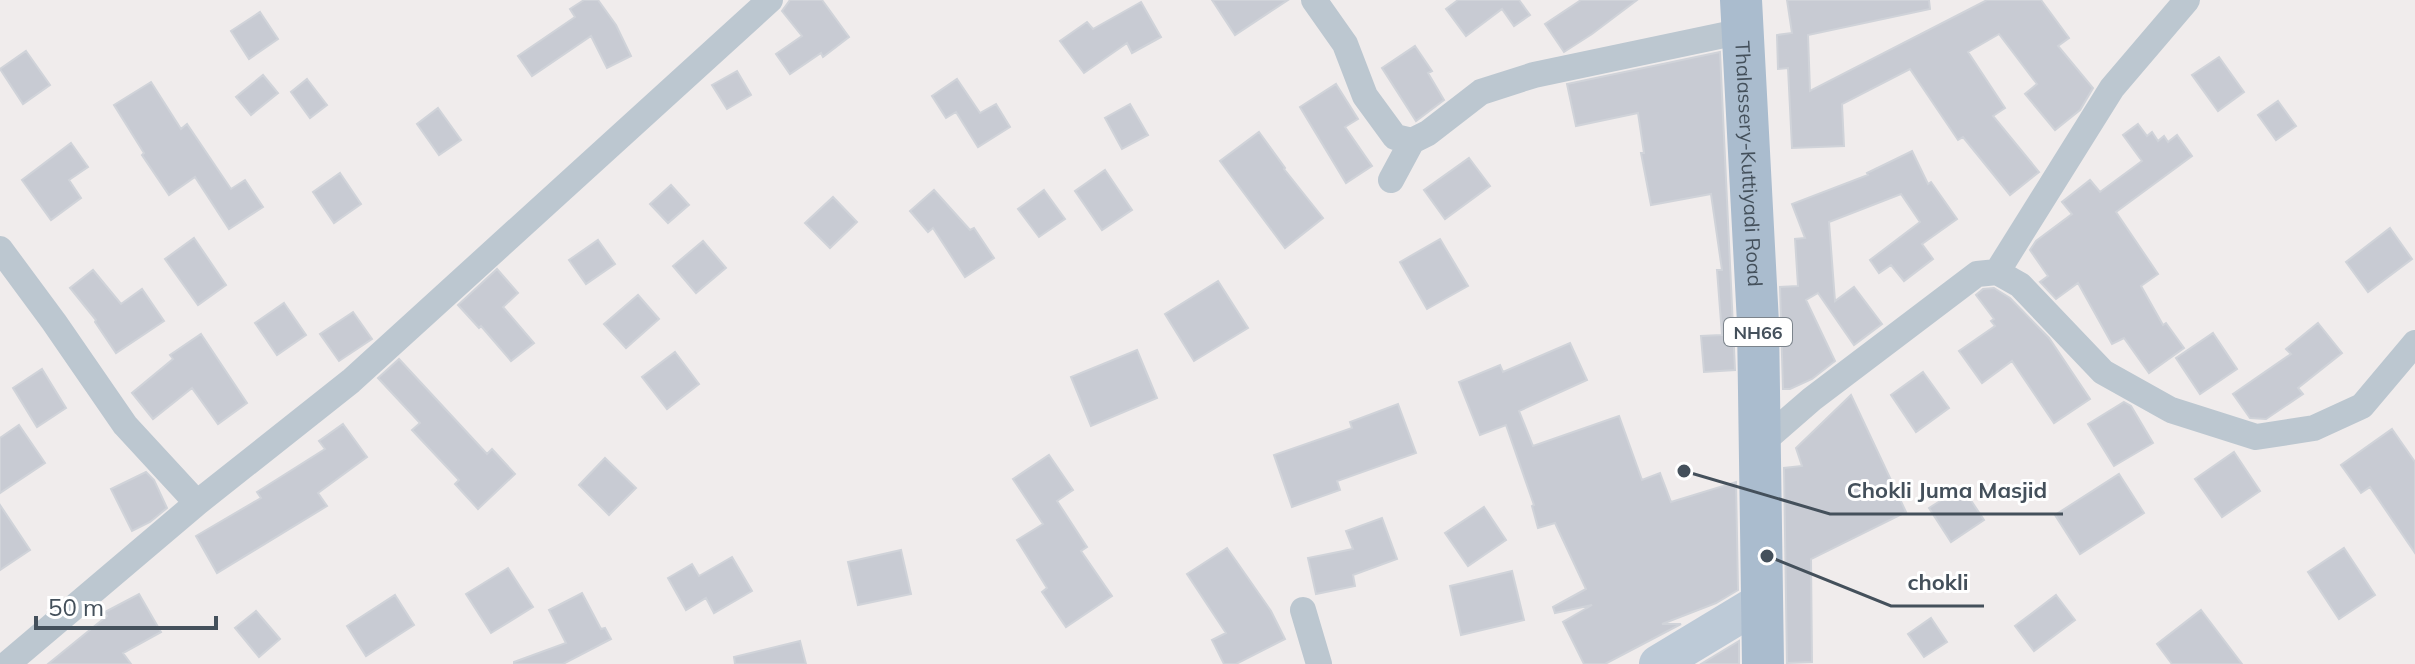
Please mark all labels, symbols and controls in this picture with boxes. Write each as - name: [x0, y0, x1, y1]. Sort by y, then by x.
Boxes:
- street label: Thalassery-Kuttiyadi Road: [1731, 40, 1769, 287]
- road number: NH66: [1724, 318, 1792, 346]
- callout: Chokli Juma Masjid: [1830, 468, 2063, 514]
- text: Chokli Juma Masjid: [1847, 476, 2047, 504]
- callout: chokli: [1891, 560, 1984, 606]
- text: chokli: [1907, 568, 1969, 596]
- scale bar: [36, 580, 216, 630]
- text: 50 m: [48, 592, 104, 622]

